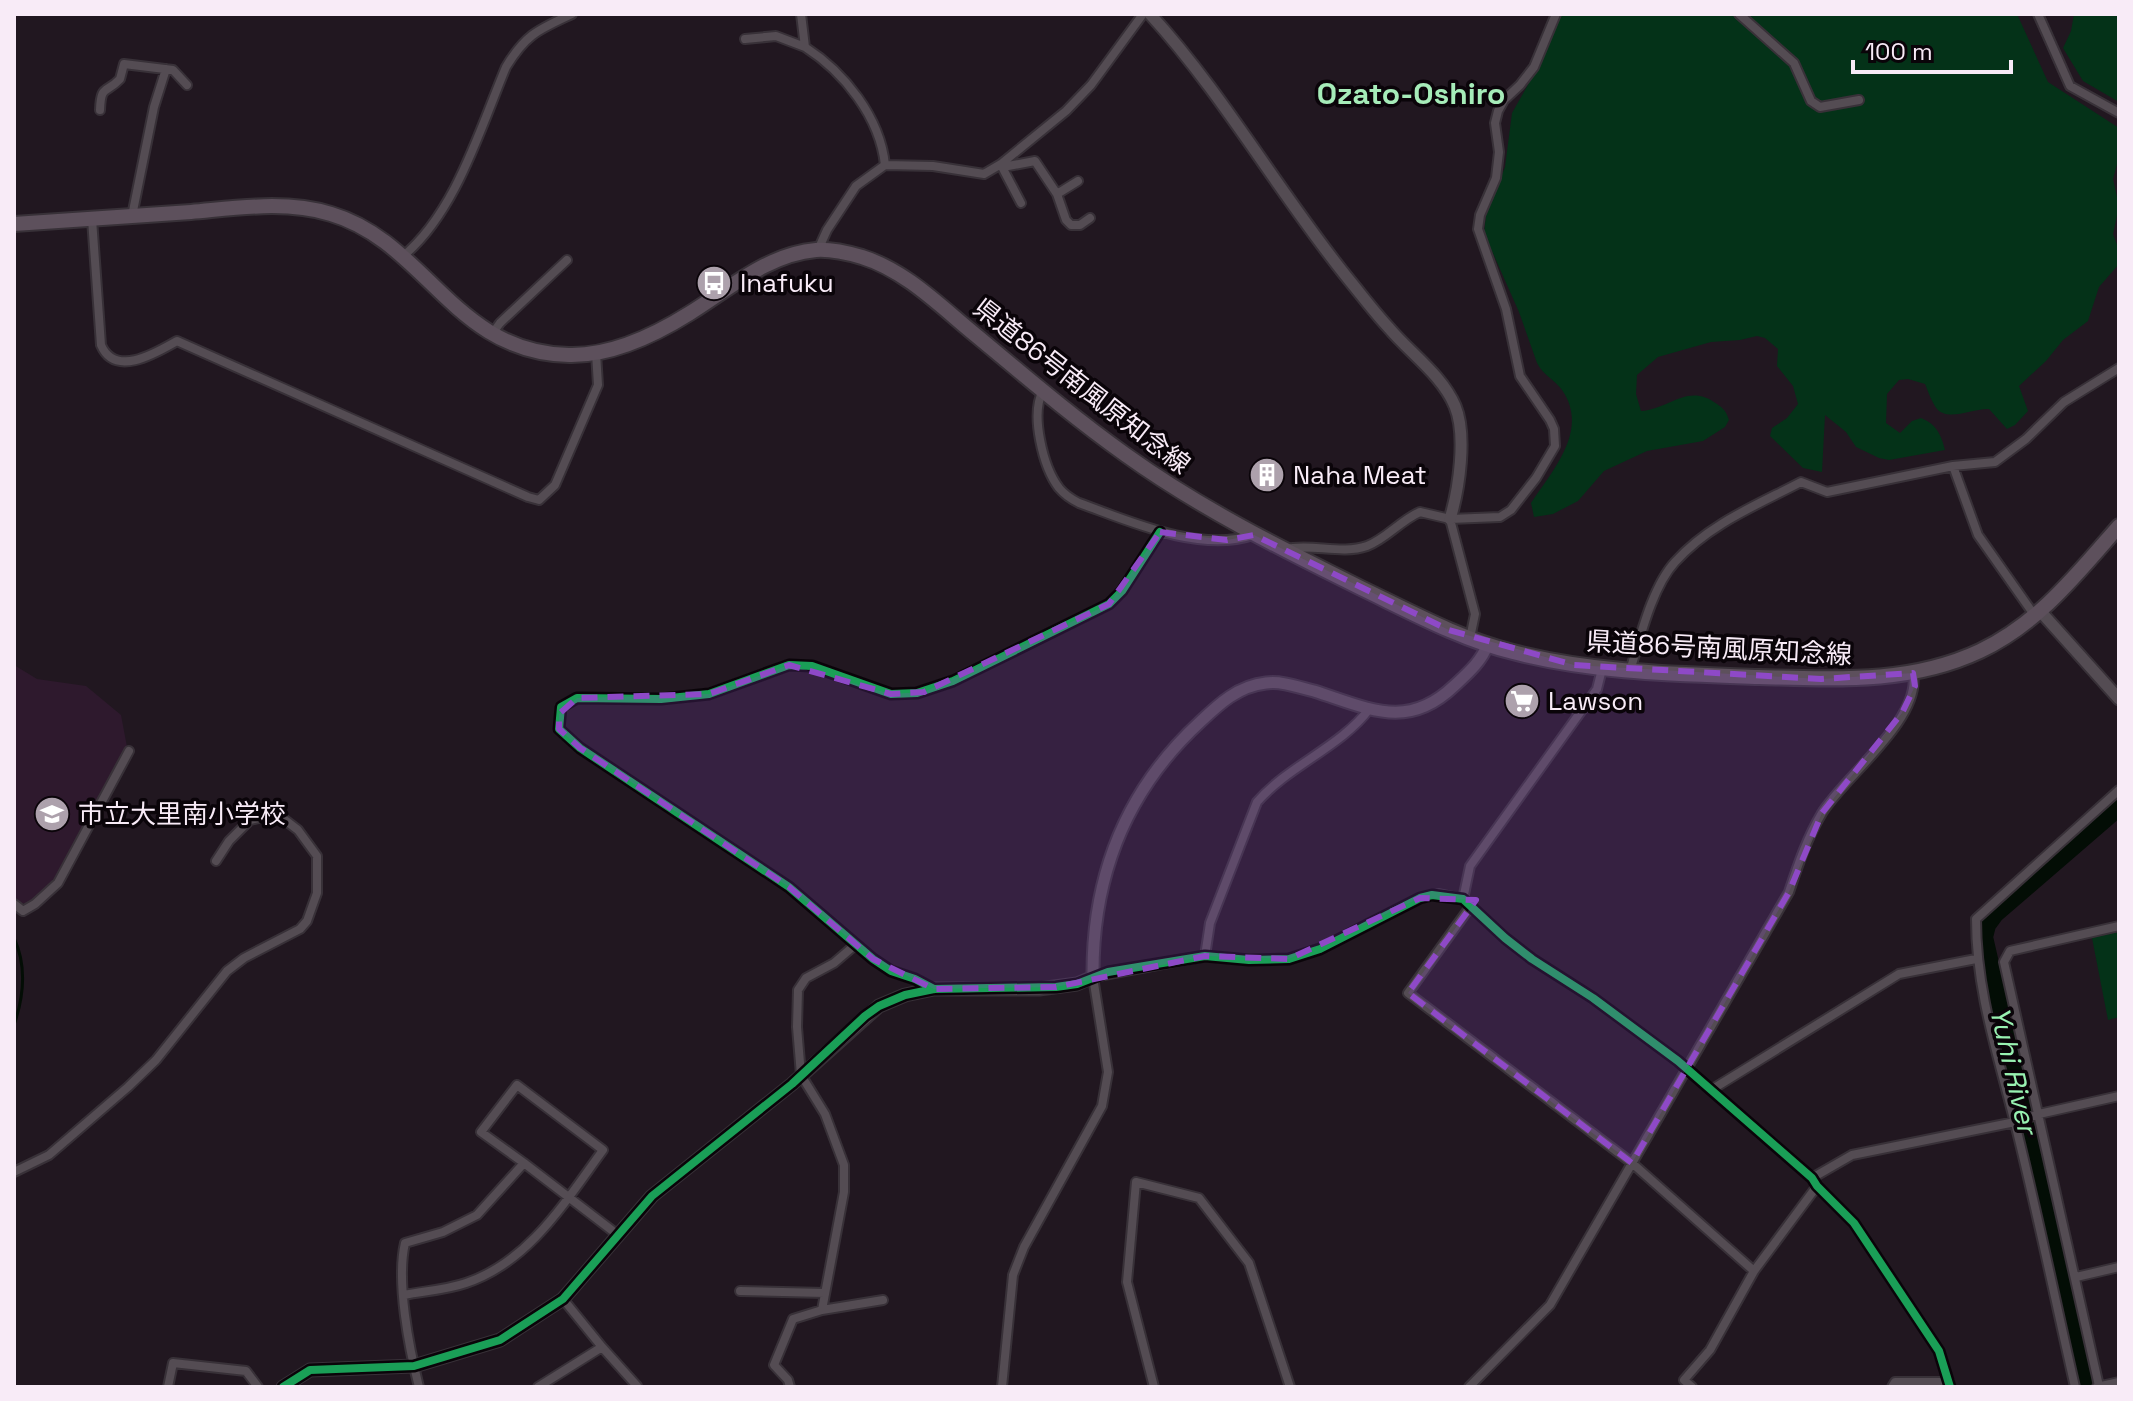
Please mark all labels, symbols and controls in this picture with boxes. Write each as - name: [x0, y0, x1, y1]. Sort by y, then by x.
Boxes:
- scale bar: [1853, 24, 2011, 74]
- text: 100 m: [1865, 36, 1933, 67]
- district label: Ozato-Oshiro: [1317, 74, 1505, 113]
- bus stop icon: Inafuku: [695, 264, 733, 302]
- place label: Inafuku: [740, 266, 834, 300]
- street label: 県道86号南風原知念線: [967, 291, 1197, 481]
- building icon: Naha Meat: [1248, 456, 1286, 494]
- place label: Naha Meat: [1293, 458, 1427, 492]
- street label: 県道86号南風原知念線: [1585, 624, 1853, 672]
- supermarket icon: Lawson: [1503, 682, 1541, 720]
- place label: Lawson: [1548, 684, 1643, 718]
- school or university icon: 市立大里南小学校: [33, 795, 71, 833]
- place label: 市立大里南小学校: [78, 797, 286, 831]
- water label: Yuhi River: [1982, 1003, 2047, 1141]

